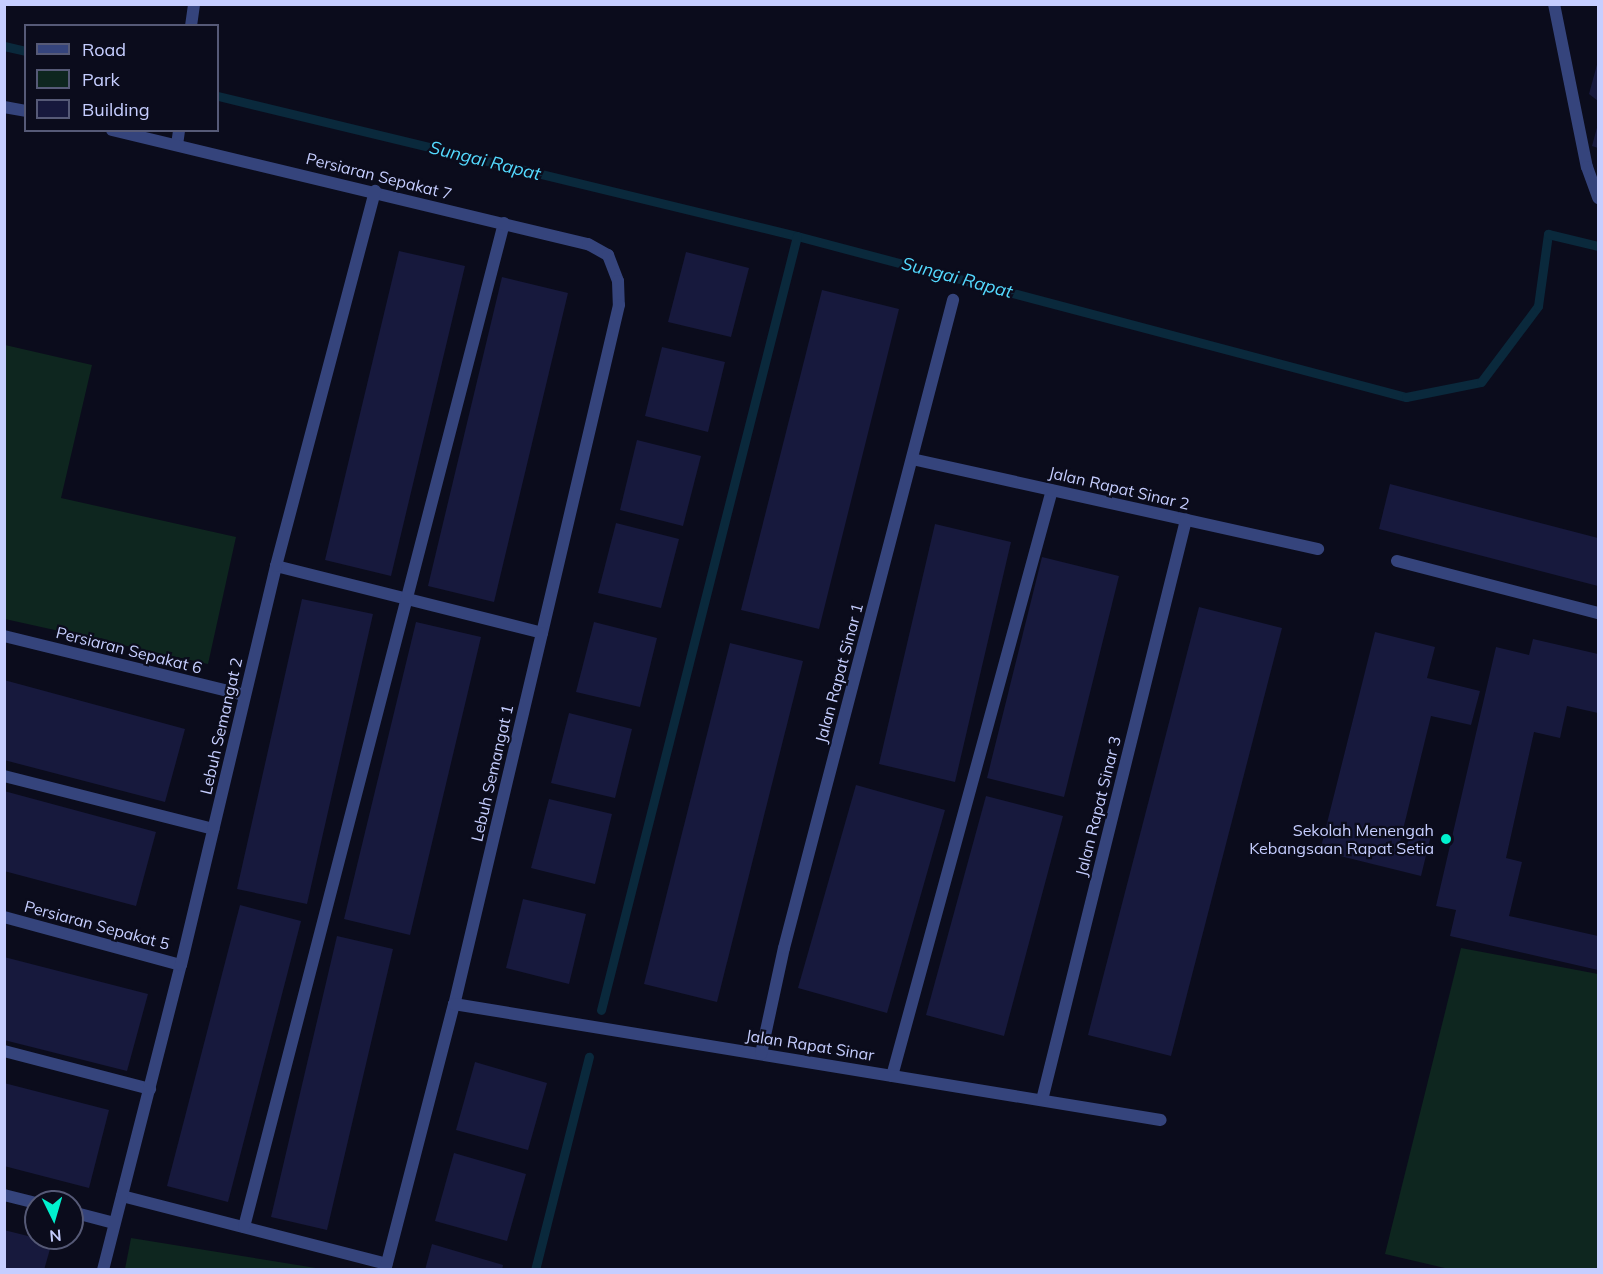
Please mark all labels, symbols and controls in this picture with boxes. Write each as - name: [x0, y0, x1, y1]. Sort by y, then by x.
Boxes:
- legend: [24, 24, 219, 132]
- text: Road: [82, 38, 126, 61]
- text: Park: [82, 68, 120, 91]
- text: Building: [82, 98, 150, 121]
- water label: Sungai Rapat: [427, 137, 543, 185]
- street label: Persiaran Sepakat 7: [304, 149, 454, 203]
- water label: Sungai Rapat: [899, 253, 1015, 303]
- street label: Jalan Rapat Sinar 2: [1047, 462, 1191, 514]
- street label: Jalan Rapat Sinar 1: [811, 601, 867, 745]
- street label: Persiaran Sepakat 6: [54, 623, 204, 677]
- street label: Lebuh Semangat 2: [196, 656, 246, 796]
- street label: Lebuh Semangat 1: [467, 703, 517, 843]
- street label: Jalan Rapat Sinar 3: [1071, 734, 1125, 878]
- place label: Sekolah Menengah Kebangsaan Rapat Setia: [1249, 820, 1434, 858]
- marker: Sekolah Menengah Kebangsaan Rapat Setia: [1439, 832, 1453, 846]
- street label: Persiaran Sepakat 5: [22, 896, 172, 954]
- street label: Jalan Rapat Sinar: [744, 1025, 876, 1065]
- north arrow: [24, 1190, 84, 1250]
- text: N: [48, 1225, 62, 1246]

